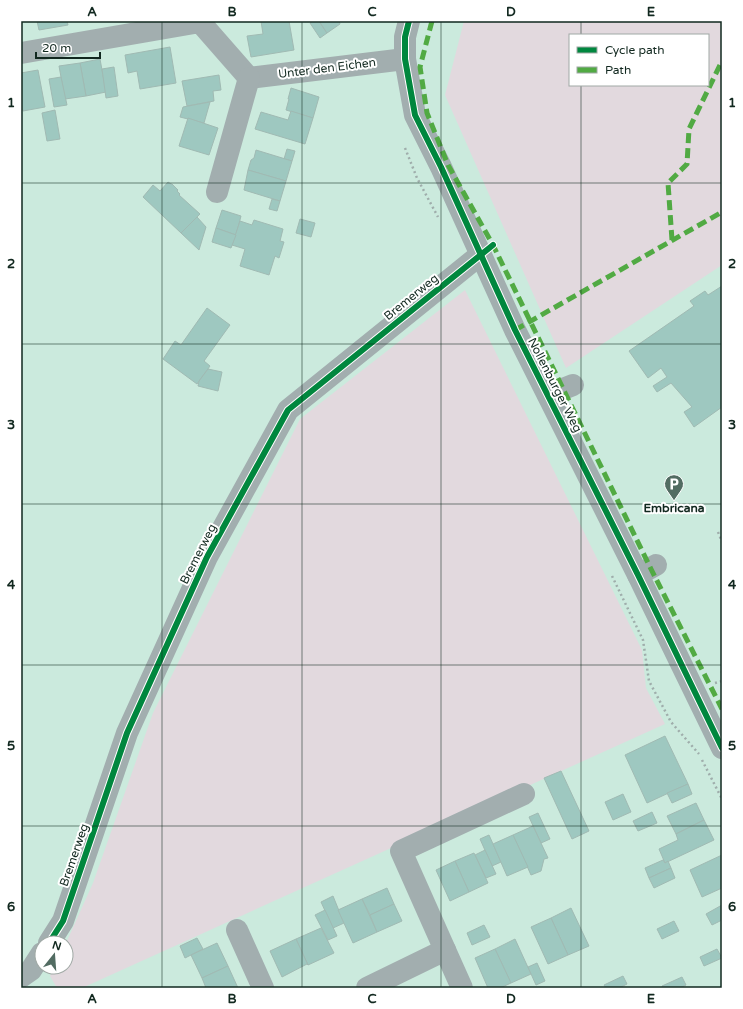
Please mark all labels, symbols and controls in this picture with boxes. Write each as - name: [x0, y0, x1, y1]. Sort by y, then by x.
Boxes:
- text: A: [87, 4, 97, 20]
- text: B: [227, 4, 237, 20]
- text: C: [367, 4, 377, 20]
- text: D: [506, 4, 516, 20]
- text: E: [647, 4, 655, 20]
- scale bar: [36, 34, 100, 60]
- legend: [569, 34, 709, 86]
- text: 20 m: [42, 41, 71, 55]
- text: Cycle path: [605, 43, 664, 57]
- street label: Unter den Eichen: [277, 55, 377, 81]
- text: Path: [605, 63, 631, 77]
- text: 1: [7, 95, 15, 111]
- text: 1: [728, 95, 736, 111]
- text: 2: [7, 256, 15, 272]
- text: 2: [728, 256, 736, 272]
- street label: Bremerweg: [381, 271, 441, 323]
- street label: Nollenburger Weg: [525, 335, 585, 435]
- text: 3: [7, 417, 15, 433]
- text: 3: [728, 417, 736, 433]
- parking icon: Embricana: [663, 473, 685, 501]
- place label: Embricana: [644, 501, 705, 515]
- street label: Bremerweg: [177, 522, 219, 586]
- text: 4: [7, 577, 16, 593]
- text: 4: [728, 577, 737, 593]
- text: 5: [7, 738, 15, 754]
- text: 5: [728, 738, 736, 754]
- street label: Bremerweg: [57, 822, 91, 888]
- text: 6: [7, 899, 15, 915]
- text: 6: [728, 899, 736, 915]
- north arrow: [34, 935, 74, 975]
- text: N: [51, 938, 63, 953]
- text: A: [87, 991, 97, 1007]
- text: B: [227, 991, 237, 1007]
- text: C: [367, 991, 377, 1007]
- text: D: [506, 991, 516, 1007]
- text: E: [647, 991, 655, 1007]

